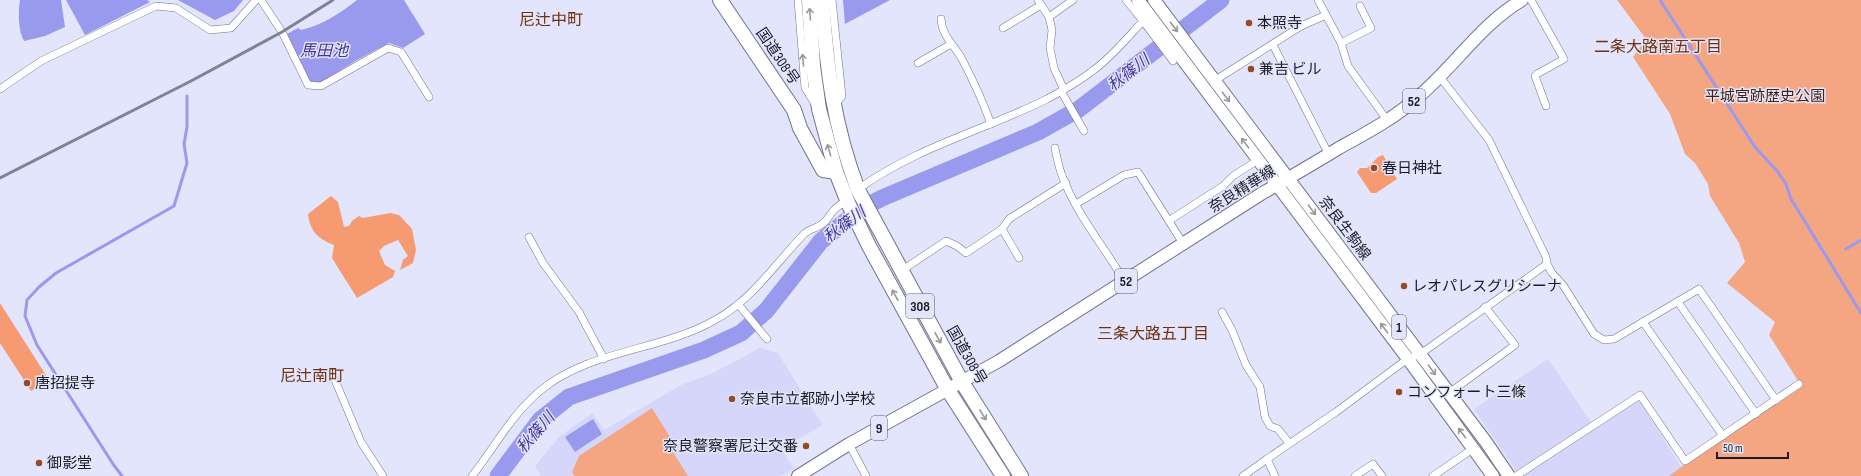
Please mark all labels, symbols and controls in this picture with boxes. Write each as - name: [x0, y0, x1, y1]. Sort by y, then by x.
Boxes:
- one-way arrow: [806, 8, 813, 21]
- district label: 尼辻中町: [519, 11, 583, 30]
- place label: 本照寺: [1257, 14, 1302, 33]
- marker: 本照寺: [1244, 18, 1254, 28]
- one-way arrow: [1169, 21, 1178, 32]
- street label: 国道308号: [752, 24, 804, 88]
- district label: 二条大路南五丁目: [1594, 38, 1722, 57]
- water label: 馬田池: [300, 42, 350, 61]
- water label: 秋篠川: [1104, 50, 1155, 95]
- one-way arrow: [799, 54, 806, 67]
- place label: 兼吉 ビル: [1259, 60, 1321, 79]
- marker: 兼吉 ビル: [1246, 64, 1256, 74]
- park label: 平城宮跡歴史公園: [1705, 87, 1825, 106]
- road number: 52: [1403, 89, 1425, 113]
- one-way arrow: [1222, 92, 1230, 103]
- one-way arrow: [1241, 137, 1250, 148]
- one-way arrow: [825, 143, 832, 156]
- place label: 春日神社: [1382, 159, 1442, 178]
- street label: 奈良精華線: [1205, 161, 1279, 217]
- marker: 春日神社: [1369, 163, 1379, 173]
- street label: 奈良生駒線: [1314, 193, 1375, 264]
- water label: 秋篠川: [820, 202, 871, 247]
- one-way arrow: [1307, 204, 1316, 215]
- road number: 52: [1115, 269, 1137, 293]
- place label: レオパレスグリシーナ: [1412, 277, 1562, 296]
- marker: レオパレスグリシーナ: [1399, 281, 1409, 291]
- one-way arrow: [891, 289, 899, 301]
- road number: 308: [906, 294, 934, 318]
- road number: 1: [1392, 315, 1406, 339]
- street label: 国道308号: [942, 323, 991, 388]
- one-way arrow: [1380, 323, 1389, 334]
- district label: 三条大路五丁目: [1097, 325, 1209, 344]
- one-way arrow: [934, 332, 942, 344]
- one-way arrow: [1427, 364, 1436, 375]
- district label: 尼辻南町: [280, 367, 344, 386]
- place label: 唐招提寺: [35, 374, 95, 393]
- marker: 唐招提寺: [22, 378, 32, 388]
- place label: コンフォート三條: [1407, 383, 1527, 402]
- marker: コンフォート三條: [1394, 387, 1404, 397]
- place label: 奈良市立都跡小学校: [740, 390, 875, 409]
- marker: 奈良市立都跡小学校: [727, 394, 737, 404]
- water label: 秋篠川: [513, 407, 560, 457]
- one-way arrow: [979, 409, 987, 420]
- road number: 9: [871, 416, 887, 440]
- one-way arrow: [1458, 427, 1466, 438]
- scale bar: [1717, 434, 1788, 460]
- place label: 奈良警察署尼辻交番: [663, 437, 798, 456]
- marker: 奈良警察署尼辻交番: [801, 441, 811, 451]
- text: 50 m: [1723, 441, 1743, 456]
- place label: 御影堂: [47, 454, 92, 473]
- marker: 御影堂: [34, 458, 44, 468]

